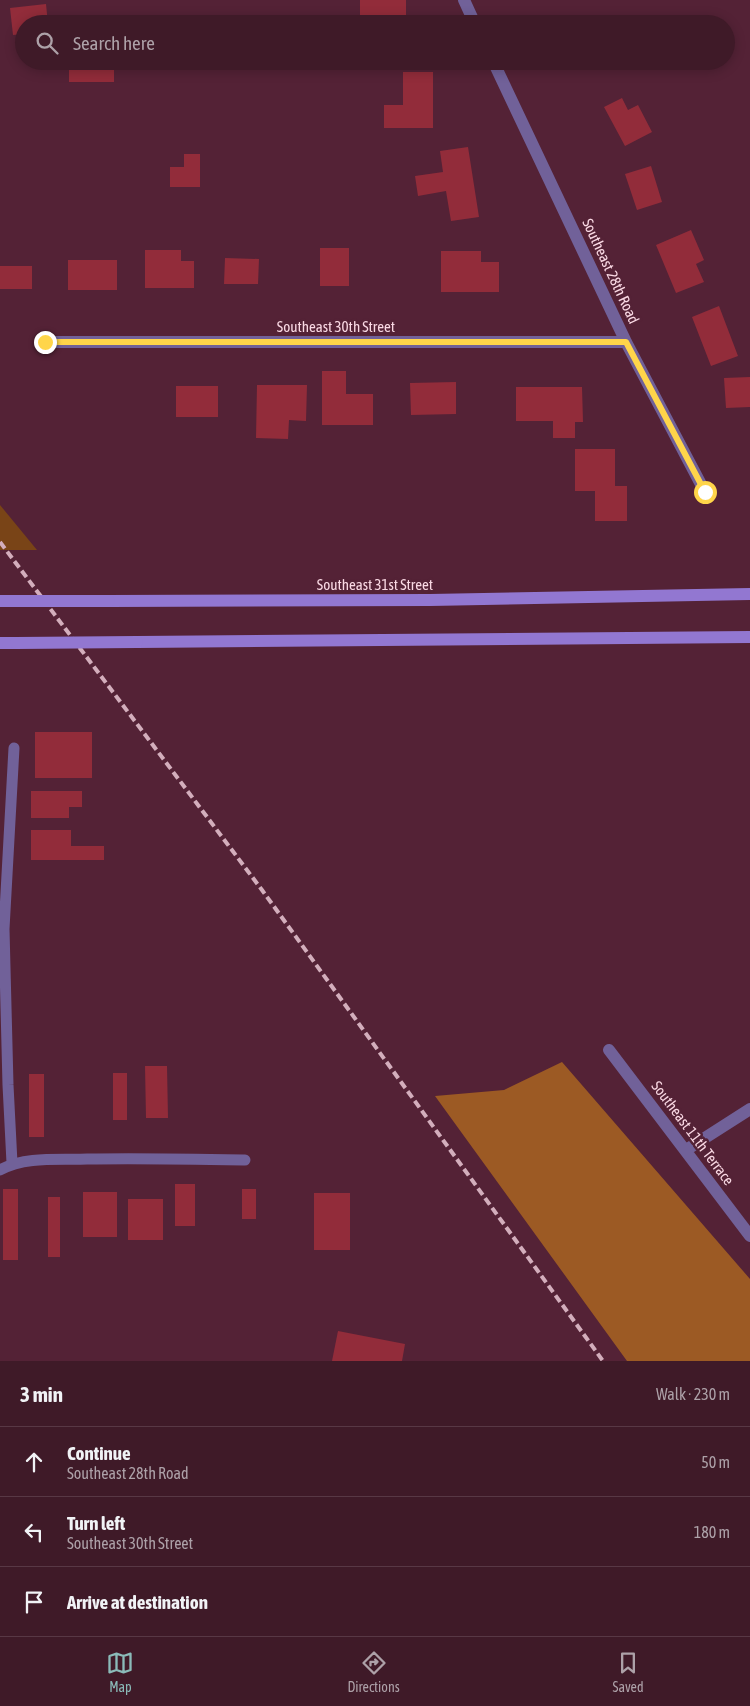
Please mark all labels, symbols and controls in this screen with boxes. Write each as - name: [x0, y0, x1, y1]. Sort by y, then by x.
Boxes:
- search box: [15, 15, 735, 70]
- icon: search: [33, 29, 61, 57]
- text: Search here: [73, 32, 155, 54]
- street label: Southeast 28th Road: [579, 216, 643, 326]
- street label: Southeast 30th Street: [277, 318, 395, 335]
- route end: [34, 331, 57, 354]
- route start: [694, 481, 717, 504]
- street label: Southeast 31st Street: [317, 576, 433, 593]
- street label: Southeast 11th Terrace: [648, 1078, 738, 1188]
- text: 3 min: [20, 1382, 63, 1406]
- text: Walk · 230 m: [656, 1385, 730, 1403]
- text: Continue: [67, 1442, 131, 1464]
- icon: ahead: [20, 1448, 48, 1476]
- text: 50 m: [701, 1453, 730, 1471]
- text: Southeast 28th Road: [67, 1464, 189, 1482]
- text: Turn left: [67, 1512, 125, 1534]
- icon: left: [20, 1518, 48, 1546]
- text: 180 m: [694, 1523, 730, 1541]
- text: Southeast 30th Street: [67, 1534, 193, 1552]
- icon: arrive: [20, 1588, 48, 1616]
- text: Arrive at destination: [67, 1591, 208, 1613]
- tab: Map: [106, 1649, 134, 1695]
- tab: Directions: [347, 1649, 400, 1695]
- tab: Saved: [613, 1649, 644, 1695]

